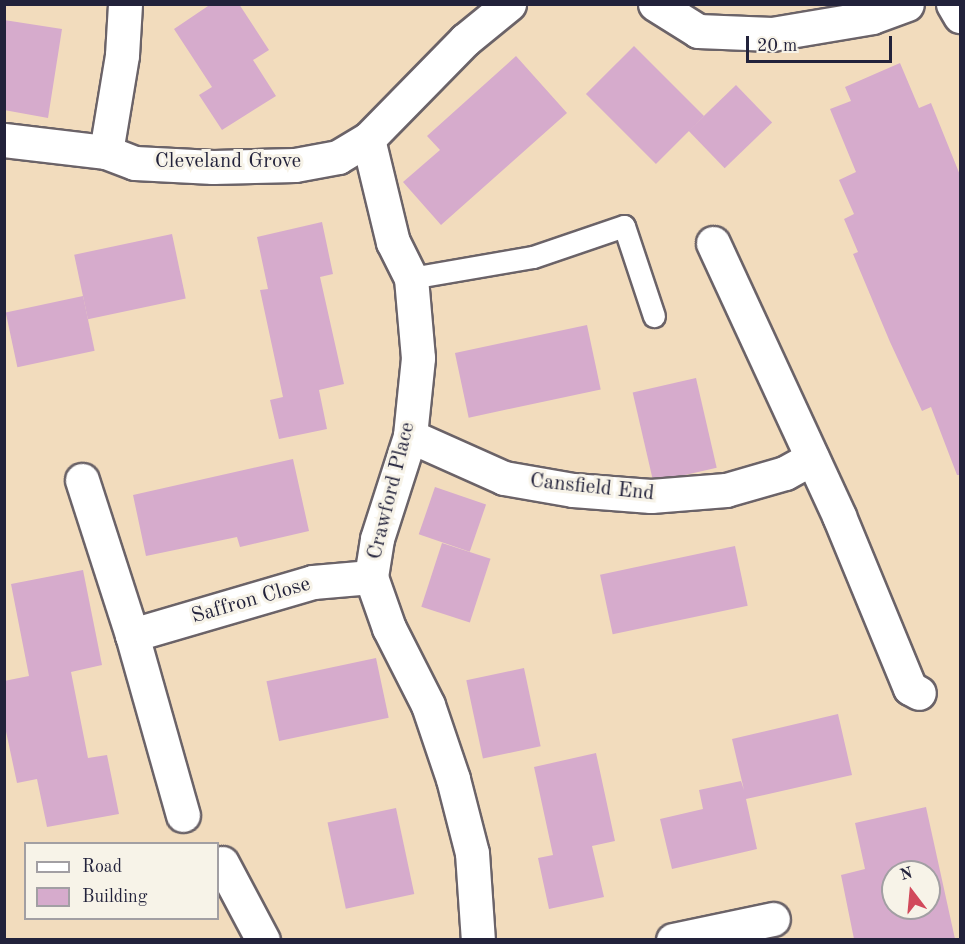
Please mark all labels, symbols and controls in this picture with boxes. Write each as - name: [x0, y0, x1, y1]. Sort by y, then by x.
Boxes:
- scale bar: [749, 24, 894, 62]
- text: 20 m: [757, 37, 797, 55]
- street label: Cleveland Grove: [155, 149, 301, 175]
- street label: Crawford Place: [363, 420, 421, 562]
- street label: Cansfield End: [529, 469, 655, 507]
- street label: Saffron Close: [189, 572, 313, 630]
- legend: [24, 842, 219, 920]
- text: Road: [82, 858, 122, 876]
- north arrow: [881, 860, 941, 920]
- text: N: [898, 865, 915, 884]
- text: Building: [82, 888, 147, 906]

